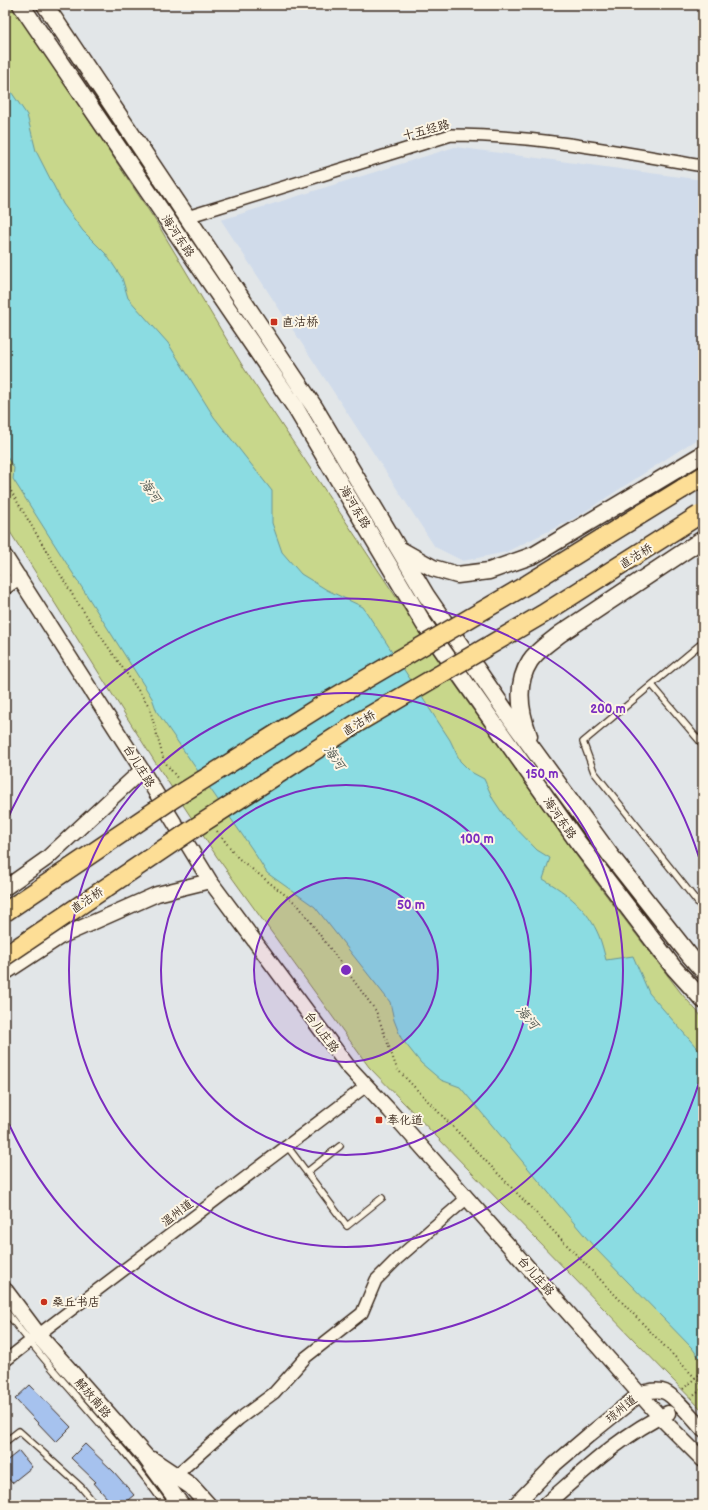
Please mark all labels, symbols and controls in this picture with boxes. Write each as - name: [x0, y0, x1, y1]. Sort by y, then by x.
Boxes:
- street label: 十五经路: [401, 117, 451, 144]
- street label: 海河东路: [158, 212, 197, 260]
- place label: 直沽桥: [282, 315, 319, 330]
- marker: 直沽桥: [269, 317, 279, 327]
- water label: 海河: [136, 475, 165, 507]
- street label: 海河东路: [336, 483, 373, 532]
- street label: 直沽桥: [617, 540, 656, 572]
- text: 200 m: [590, 702, 626, 717]
- street label: 直沽桥: [340, 707, 379, 739]
- street label: 台儿庄路: [119, 742, 158, 791]
- water label: 海河: [320, 742, 349, 774]
- text: 150 m: [526, 767, 558, 782]
- street label: 海河东路: [540, 794, 580, 842]
- text: 100 m: [460, 832, 494, 847]
- street label: 直沽桥: [68, 884, 107, 917]
- text: 50 m: [397, 898, 425, 913]
- centre of rings: [339, 963, 353, 977]
- water label: 海河: [513, 1003, 543, 1034]
- street label: 台儿庄路: [301, 1009, 342, 1056]
- place label: 奉化道: [387, 1113, 423, 1128]
- marker: 奉化道: [374, 1115, 384, 1125]
- street label: 温州道: [158, 1197, 196, 1230]
- street label: 台儿庄路: [514, 1253, 557, 1299]
- place label: 桑丘书店: [52, 1295, 100, 1310]
- marker: 桑丘书店: [39, 1297, 49, 1307]
- street label: 解放南路: [71, 1375, 114, 1421]
- street label: 琼州道: [603, 1392, 640, 1427]

